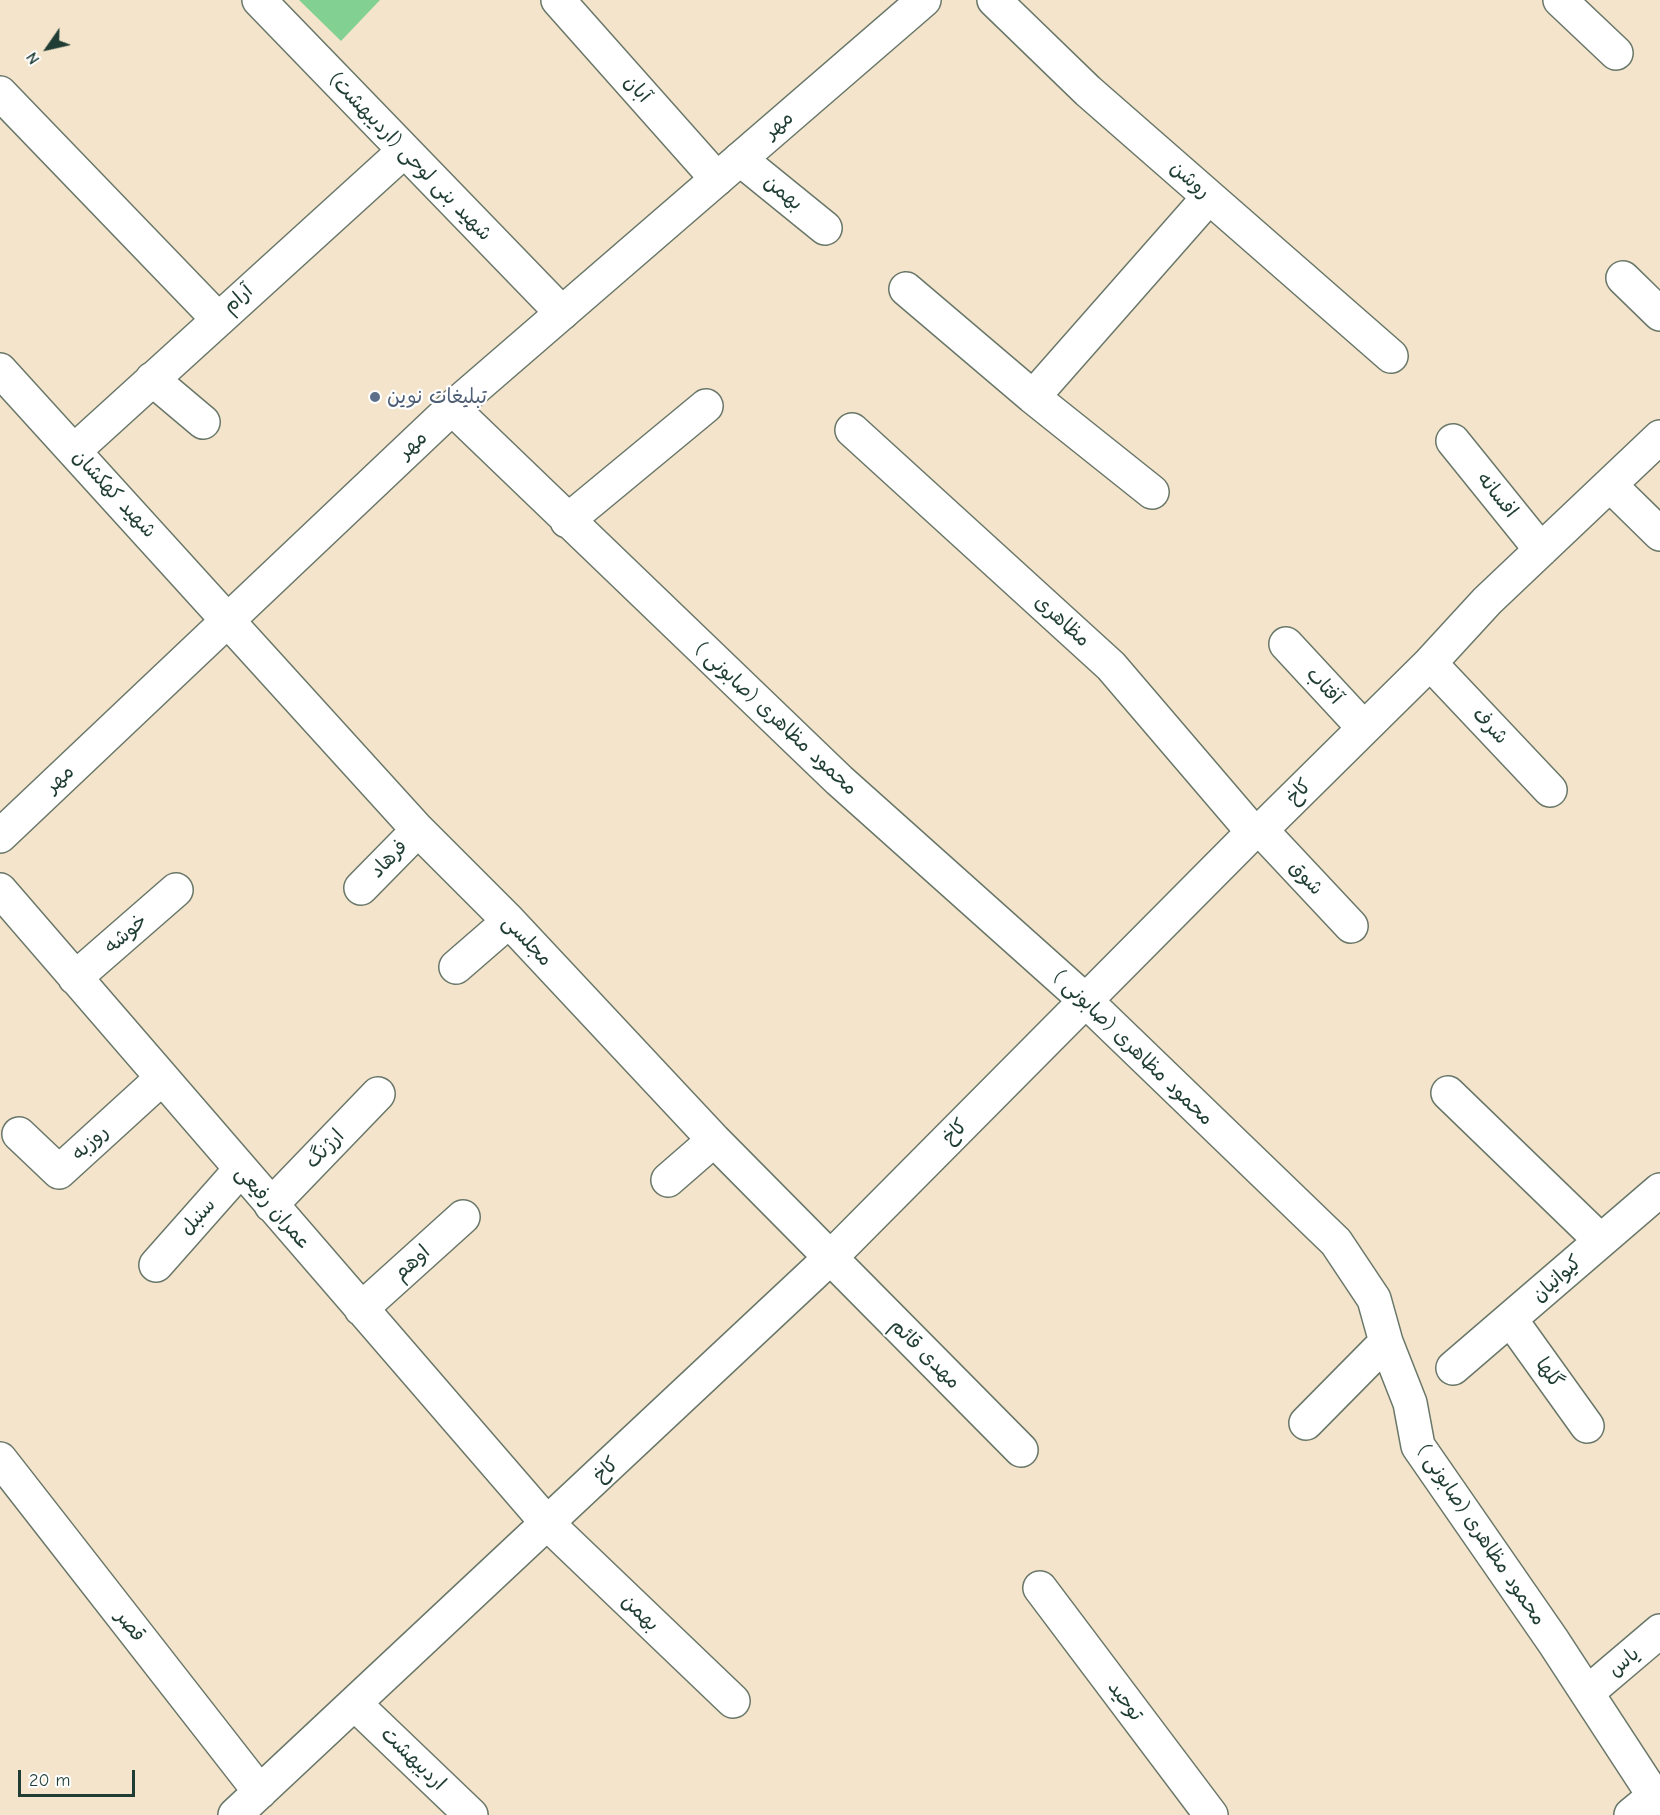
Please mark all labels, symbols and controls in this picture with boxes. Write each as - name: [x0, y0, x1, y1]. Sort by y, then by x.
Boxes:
- north arrow: [18, 18, 78, 78]
- text: N: [23, 49, 43, 67]
- street label: شهید بنی لوحی (اردیبهشت): [323, 68, 497, 246]
- street label: آبان: [618, 70, 656, 108]
- street label: مهر: [760, 106, 798, 144]
- street label: روشن: [1165, 156, 1215, 204]
- street label: بهمن: [759, 170, 807, 216]
- street label: آرام: [218, 279, 258, 319]
- place label: تبلیغات نوین: [387, 385, 487, 409]
- marker: تبلیغات نوین: [368, 390, 382, 404]
- street label: مهر: [394, 426, 432, 464]
- street label: شهید کهکشان: [67, 445, 161, 543]
- street label: افسانه: [1471, 467, 1523, 523]
- street label: مظاهری: [1029, 590, 1095, 652]
- street label: محمود مظاهری (صابونی ): [690, 637, 862, 801]
- street label: آفتاب: [1301, 662, 1347, 710]
- street label: شرف: [1467, 703, 1513, 749]
- street label: مهر: [41, 760, 79, 798]
- street label: کاخ: [1281, 774, 1317, 810]
- street label: فرهاد: [365, 835, 413, 883]
- street label: شوق: [1284, 856, 1328, 900]
- street label: خوشه: [100, 909, 152, 959]
- street label: مجلسی: [497, 911, 557, 971]
- street label: محمود مظاهری (صابونی ): [1048, 965, 1218, 1131]
- street label: کاخ: [937, 1114, 973, 1150]
- street label: روزبه: [66, 1120, 114, 1166]
- street label: ارژنگ: [301, 1124, 349, 1174]
- street label: عمران رفیعی: [230, 1161, 316, 1255]
- street label: سنبل: [175, 1193, 221, 1241]
- street label: اوهم: [389, 1240, 435, 1286]
- street label: کیوانیان: [1527, 1250, 1587, 1308]
- street label: مهدی قائم: [885, 1314, 965, 1394]
- street label: گلها: [1530, 1353, 1568, 1393]
- street label: محمود مظاهری (صابونی ): [1411, 1440, 1551, 1630]
- street label: کاخ: [588, 1452, 624, 1488]
- street label: بهمن: [616, 1589, 664, 1637]
- street label: قصر: [110, 1605, 150, 1647]
- street label: یاس: [1603, 1642, 1645, 1682]
- street label: توحید: [1102, 1676, 1148, 1726]
- street label: اردیبهشت: [376, 1722, 450, 1796]
- scale bar: [21, 1758, 138, 1796]
- text: 20 m: [29, 1770, 70, 1791]

